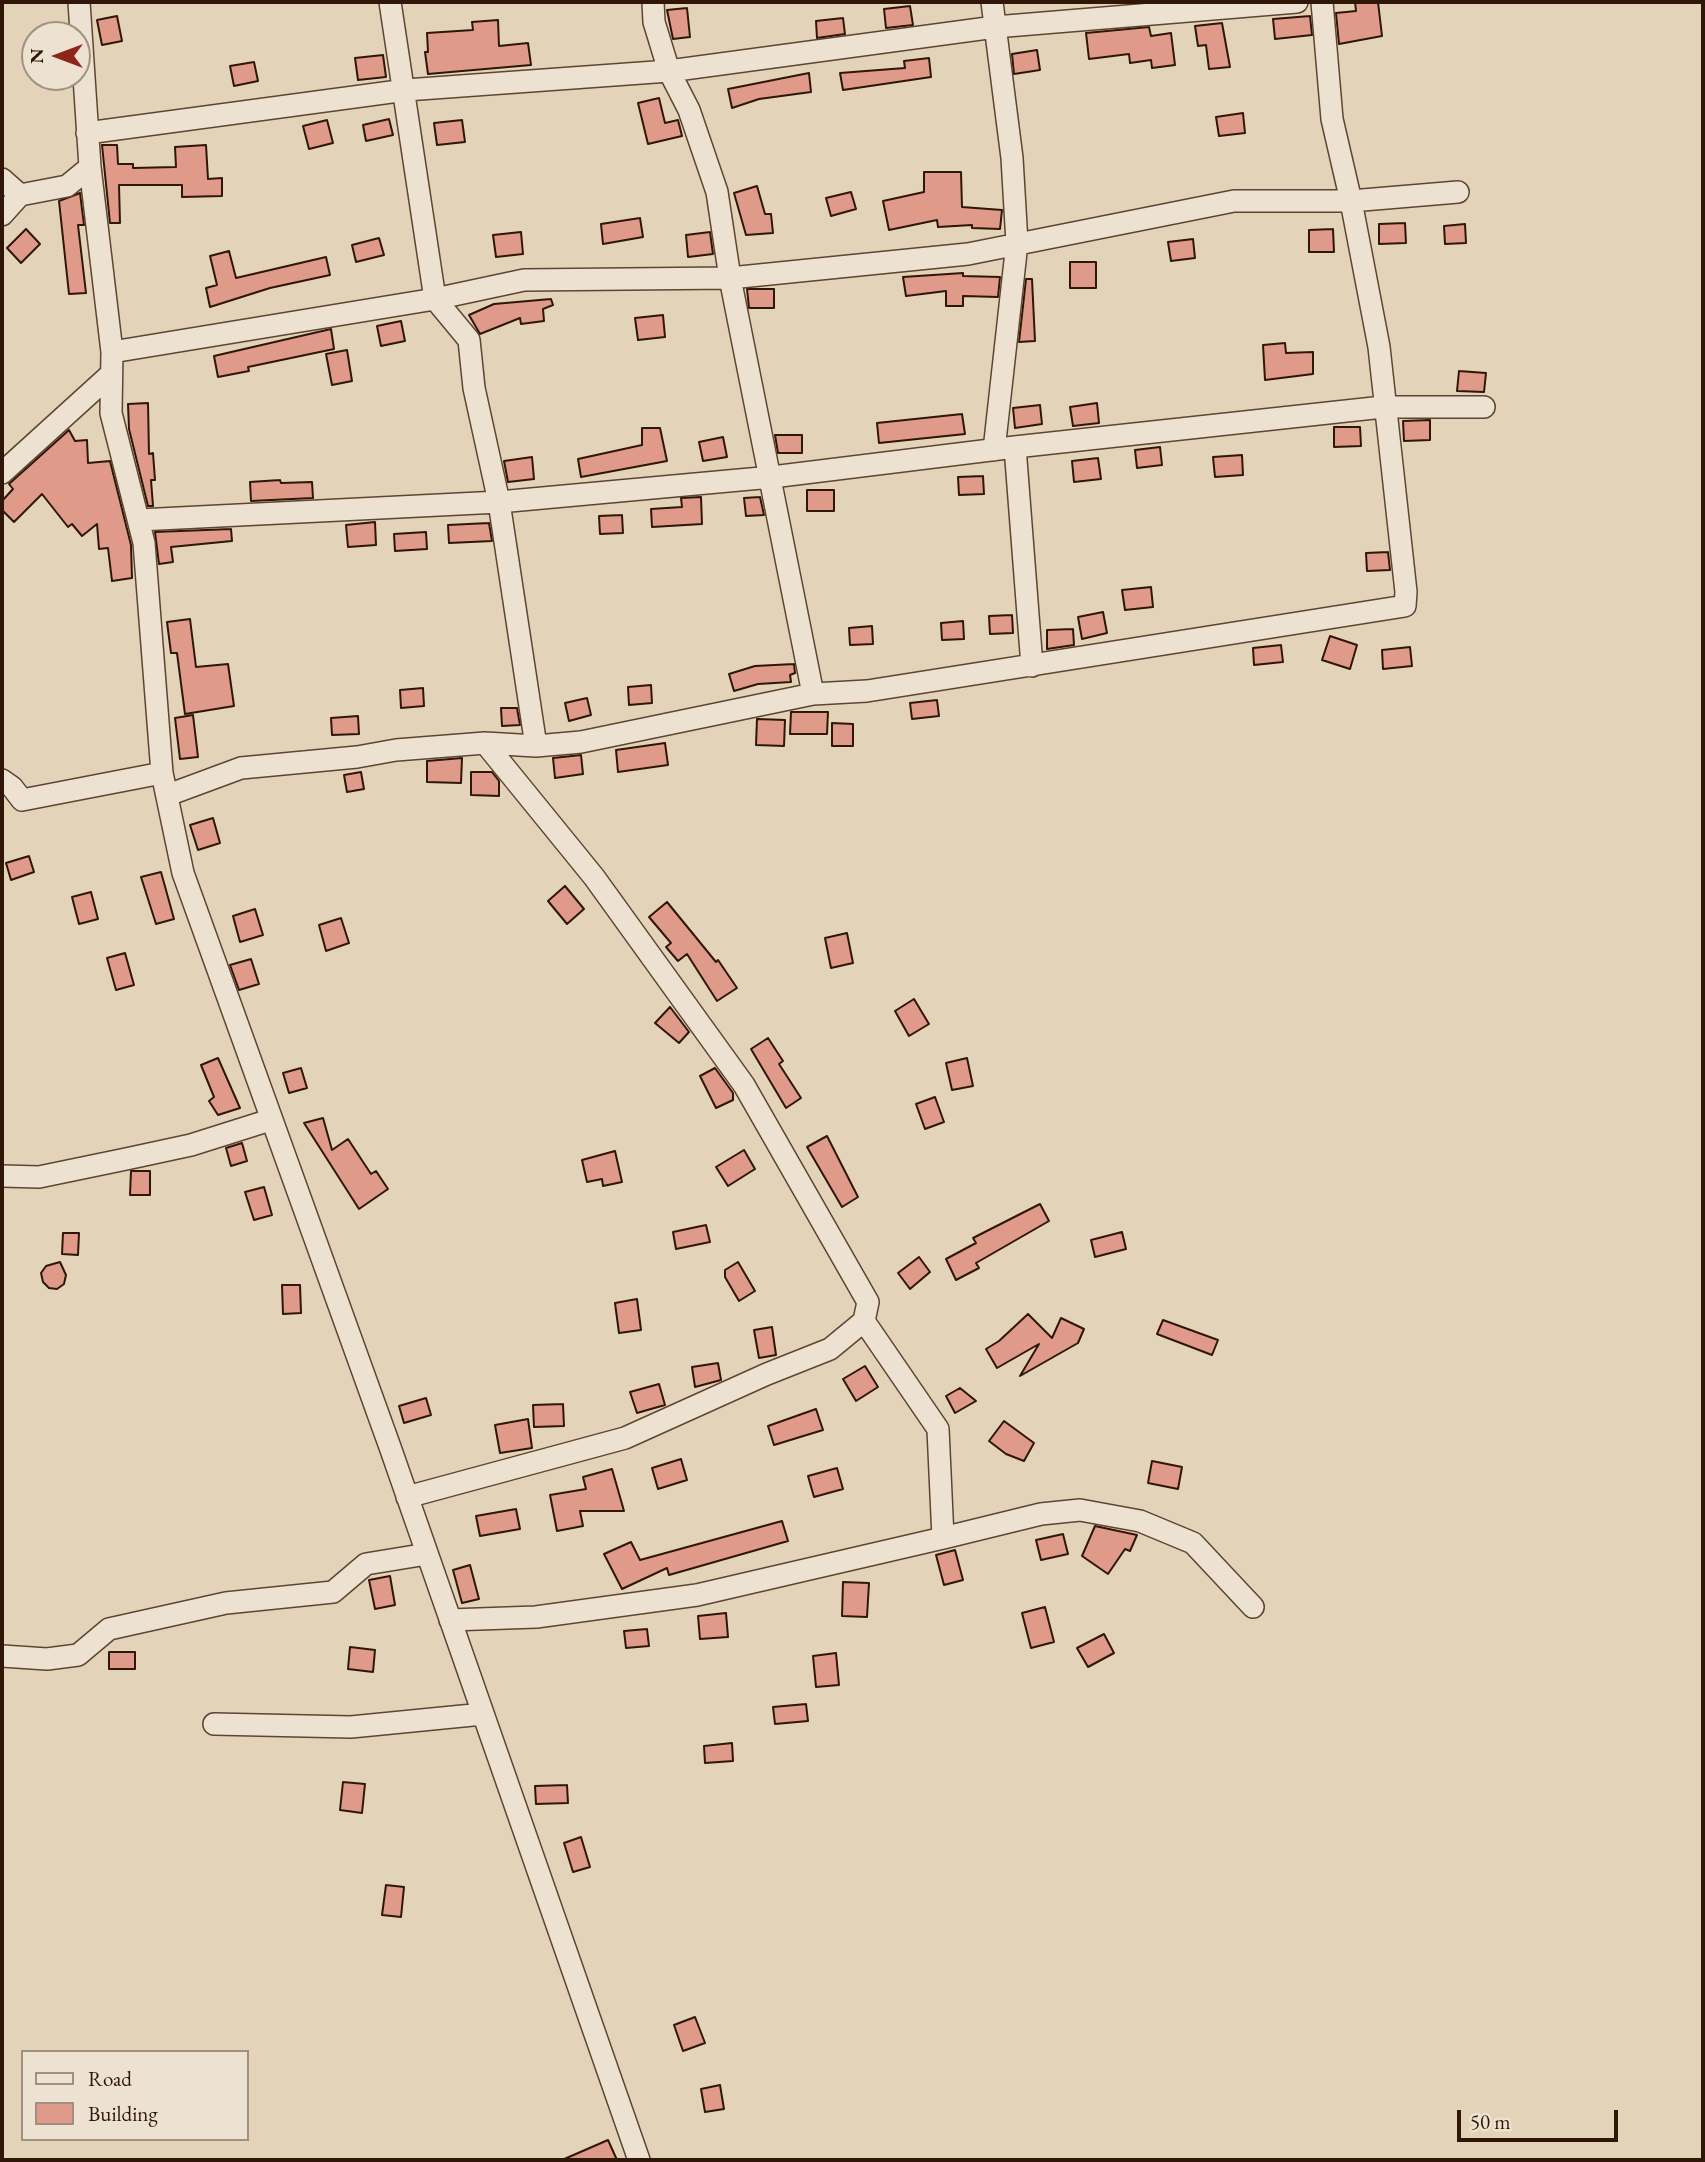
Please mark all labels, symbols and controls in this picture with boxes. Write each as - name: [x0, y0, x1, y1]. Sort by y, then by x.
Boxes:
- north arrow: [21, 21, 91, 91]
- text: N: [24, 48, 49, 64]
- legend: [21, 2050, 248, 2141]
- text: Road: [88, 2065, 132, 2092]
- scale bar: [1460, 2096, 1621, 2140]
- text: Building: [88, 2100, 158, 2127]
- text: 50 m: [1470, 2108, 1511, 2135]

